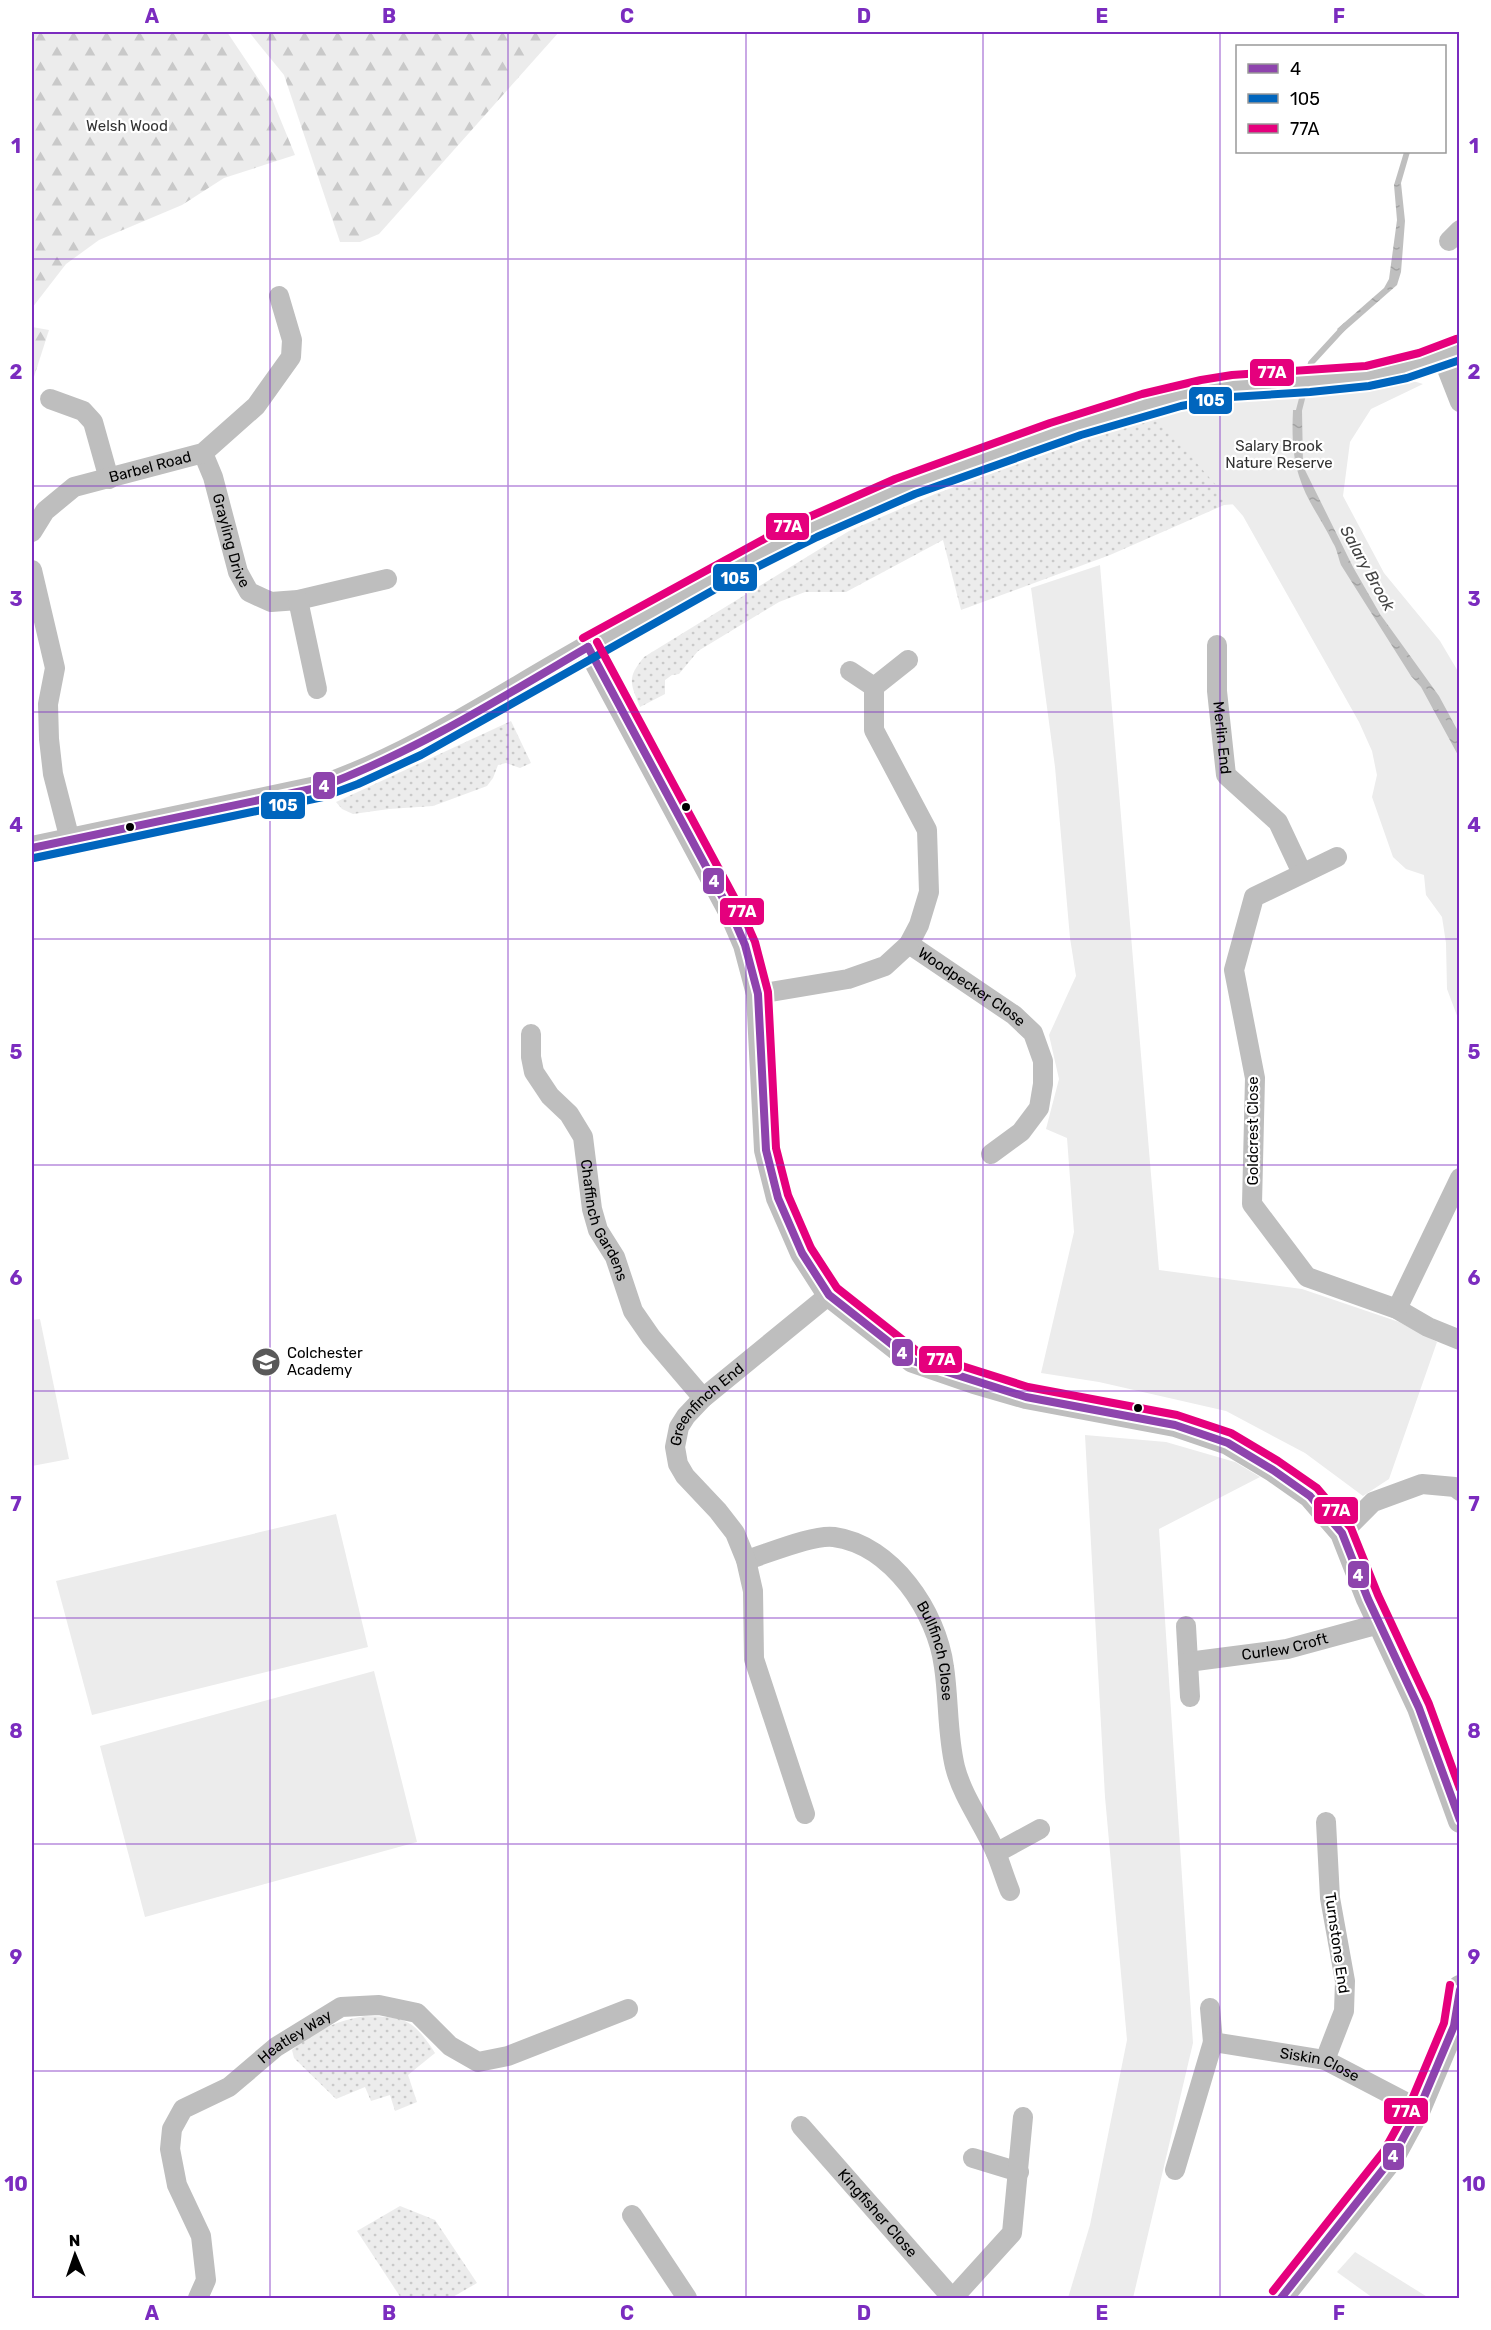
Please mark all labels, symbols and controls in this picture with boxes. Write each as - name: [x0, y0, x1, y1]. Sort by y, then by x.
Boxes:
- text: A: [145, 4, 160, 28]
- text: B: [382, 4, 396, 28]
- text: C: [620, 4, 634, 28]
- text: D: [857, 4, 871, 28]
- text: E: [1096, 4, 1108, 28]
- text: F: [1333, 4, 1345, 28]
- legend: [1236, 45, 1446, 153]
- text: 4: [1290, 58, 1301, 80]
- text: 105: [1290, 88, 1320, 110]
- park label: Welsh Wood: [86, 117, 168, 135]
- text: 77A: [1290, 118, 1320, 140]
- text: 1: [11, 134, 21, 158]
- text: 1: [1469, 134, 1479, 158]
- line badge: 77A: [1249, 358, 1295, 387]
- text: 2: [10, 360, 23, 384]
- text: 2: [1468, 360, 1481, 384]
- text: 77A: [1257, 363, 1287, 382]
- line badge: 105: [1188, 386, 1233, 415]
- text: 105: [1195, 391, 1225, 410]
- park label: Salary Brook Nature Reserve: [1225, 437, 1333, 472]
- street label: Barbel Road: [107, 448, 193, 486]
- street label: Grayling Drive: [209, 491, 254, 591]
- line badge: 77A: [765, 512, 810, 541]
- text: 77A: [773, 517, 803, 536]
- water label: Salary Brook: [1336, 522, 1399, 615]
- line badge: 105: [712, 563, 758, 592]
- text: 105: [720, 569, 750, 588]
- text: 3: [9, 587, 23, 611]
- text: 3: [1467, 587, 1481, 611]
- street label: Merlin End: [1209, 700, 1235, 775]
- line badge: 4: [312, 771, 336, 800]
- text: 4: [319, 777, 330, 796]
- line badge: 105: [260, 791, 306, 820]
- text: 105: [268, 796, 298, 815]
- unlabelled marker: [680, 801, 692, 813]
- text: 4: [9, 813, 23, 837]
- text: 4: [1467, 813, 1481, 837]
- unlabelled marker: [124, 821, 136, 833]
- line badge: 4: [702, 867, 725, 895]
- text: 4: [709, 872, 720, 891]
- line badge: 77A: [719, 897, 765, 926]
- text: 77A: [727, 902, 757, 921]
- street label: Woodpecker Close: [914, 944, 1029, 1030]
- text: 5: [10, 1040, 23, 1064]
- text: 5: [1468, 1040, 1481, 1064]
- street label: Goldcrest Close: [1244, 1076, 1262, 1186]
- street label: Chaffinch Gardens: [577, 1158, 631, 1284]
- text: 6: [9, 1266, 23, 1290]
- text: 6: [1467, 1266, 1481, 1290]
- line badge: 4: [891, 1338, 914, 1367]
- place label: Colchester Academy: [287, 1344, 363, 1379]
- text: 4: [897, 1344, 908, 1363]
- line badge: 77A: [918, 1345, 963, 1374]
- school or university icon: Colchester Academy: [250, 1346, 282, 1378]
- text: 77A: [926, 1350, 956, 1369]
- street label: Greenfinch End: [666, 1359, 748, 1448]
- unlabelled marker: [1132, 1402, 1144, 1414]
- text: 7: [10, 1492, 22, 1516]
- text: 7: [1468, 1492, 1480, 1516]
- line badge: 77A: [1313, 1496, 1359, 1525]
- text: 77A: [1321, 1501, 1351, 1520]
- line badge: 4: [1347, 1560, 1370, 1589]
- text: 4: [1353, 1566, 1364, 1585]
- street label: Bullfinch Close: [913, 1598, 956, 1701]
- street label: Curlew Croft: [1241, 1629, 1330, 1664]
- text: 8: [9, 1719, 23, 1743]
- text: 8: [1467, 1719, 1481, 1743]
- street label: Turnstone End: [1321, 1891, 1353, 1995]
- text: 9: [10, 1945, 23, 1969]
- text: 9: [1468, 1945, 1481, 1969]
- street label: Heatley Way: [254, 2006, 335, 2067]
- street label: Siskin Close: [1279, 2044, 1363, 2085]
- line badge: 77A: [1383, 2097, 1429, 2125]
- text: 77A: [1391, 2102, 1421, 2121]
- line badge: 4: [1382, 2142, 1405, 2171]
- text: 4: [1388, 2147, 1399, 2166]
- street label: Kingfisher Close: [834, 2165, 921, 2261]
- text: 10: [4, 2172, 28, 2196]
- text: 10: [1462, 2172, 1486, 2196]
- north arrow: [45, 2225, 105, 2285]
- text: N: [68, 2231, 81, 2250]
- text: A: [145, 2301, 160, 2325]
- text: B: [382, 2301, 396, 2325]
- text: C: [620, 2301, 634, 2325]
- text: D: [857, 2301, 871, 2325]
- text: E: [1096, 2301, 1108, 2325]
- text: F: [1333, 2301, 1345, 2325]

